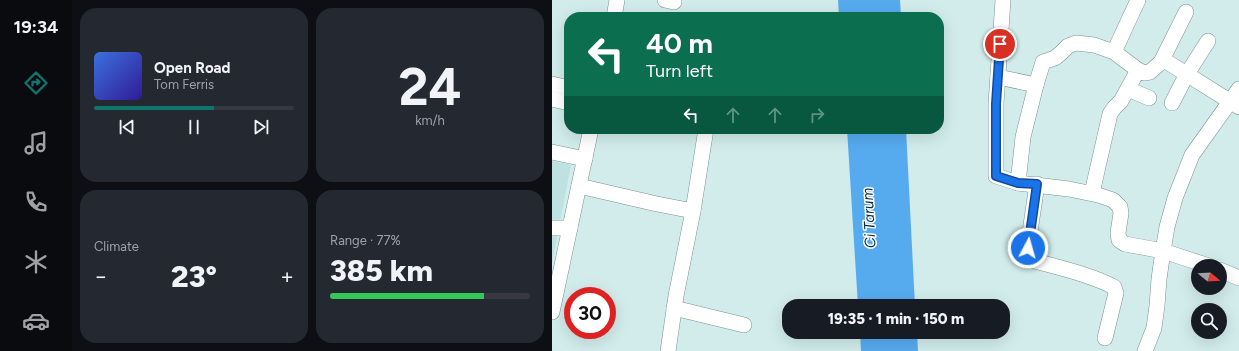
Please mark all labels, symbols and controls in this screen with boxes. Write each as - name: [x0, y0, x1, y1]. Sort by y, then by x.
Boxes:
- text: 19:34: [14, 16, 58, 38]
- text: 40 m: [646, 26, 713, 60]
- pin: [983, 27, 1017, 61]
- icon: left: [580, 28, 632, 80]
- icon: arrive: [989, 33, 1011, 55]
- text: 24: [398, 56, 462, 118]
- text: Open Road: [154, 59, 231, 77]
- text: Turn left: [646, 60, 713, 82]
- icon: directions: [22, 69, 50, 97]
- text: Tom Ferris: [154, 77, 214, 92]
- icon: left: [680, 104, 702, 126]
- icon: ahead: [722, 104, 744, 126]
- icon: ahead: [764, 104, 786, 126]
- icon: right: [806, 104, 828, 126]
- text: km/h: [415, 113, 445, 128]
- icon: previous: [116, 116, 138, 138]
- icon: pause: [183, 116, 205, 138]
- icon: next: [250, 116, 272, 138]
- icon: music: [22, 129, 50, 157]
- water label: Ci Tarum: [858, 187, 880, 249]
- icon: phone: [22, 188, 50, 216]
- position arrow: [1007, 227, 1049, 269]
- text: Range · 77%: [330, 233, 401, 248]
- text: Climate: [94, 239, 139, 254]
- icon: climate: [22, 248, 50, 276]
- text: 385 km: [330, 252, 433, 289]
- text: 23°: [171, 258, 217, 295]
- north arrow: [1191, 259, 1227, 295]
- map controls: [1191, 259, 1227, 339]
- text: −: [94, 263, 108, 290]
- text: +: [280, 263, 294, 290]
- speed limit sign: 30: [564, 287, 616, 339]
- button: search: [1191, 303, 1227, 339]
- icon: car: [22, 307, 50, 335]
- text: 19:35 · 1 min · 150 m: [828, 310, 964, 328]

